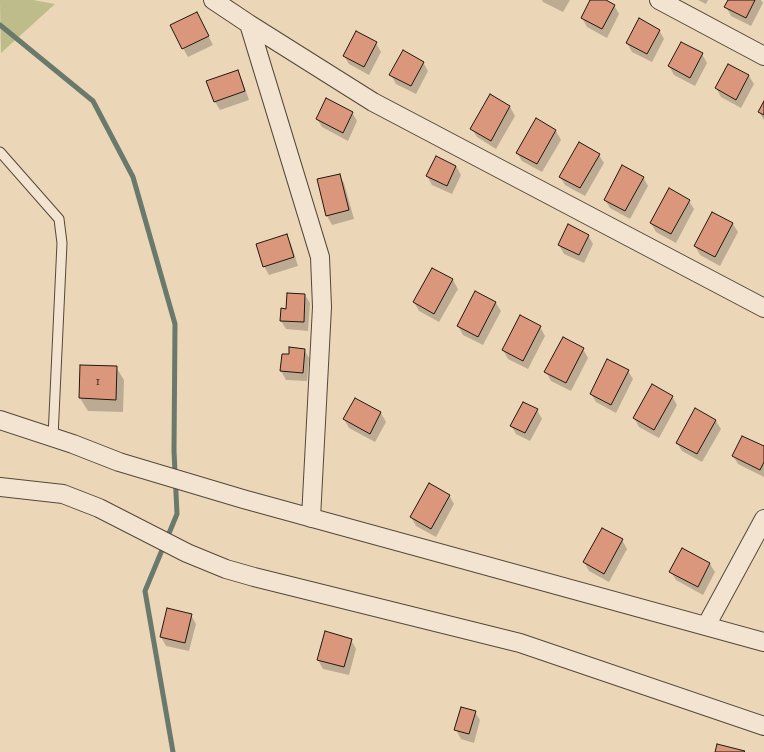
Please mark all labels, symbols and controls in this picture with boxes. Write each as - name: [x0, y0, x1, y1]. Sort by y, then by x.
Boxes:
- house number: 1: [96, 374, 100, 390]

